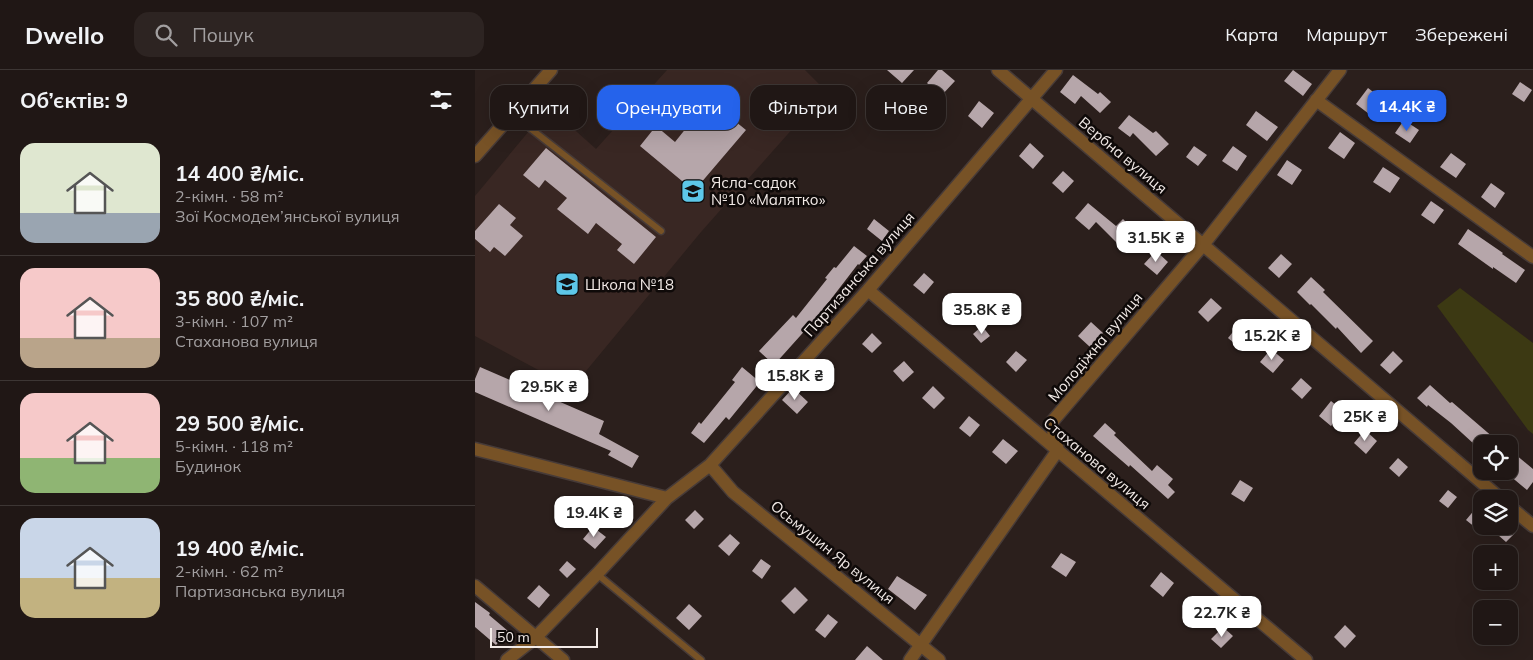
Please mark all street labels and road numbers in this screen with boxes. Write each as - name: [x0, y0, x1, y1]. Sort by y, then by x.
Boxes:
- street label: Вербна вулиця: [1075, 112, 1171, 198]
- street label: Партизанська вулиця: [800, 208, 918, 340]
- street label: Молодіжна вулиця: [1044, 288, 1146, 406]
- street label: Стаханова вулиця: [1040, 413, 1154, 513]
- street label: Осьмушин Яр вулиця: [767, 496, 899, 608]

